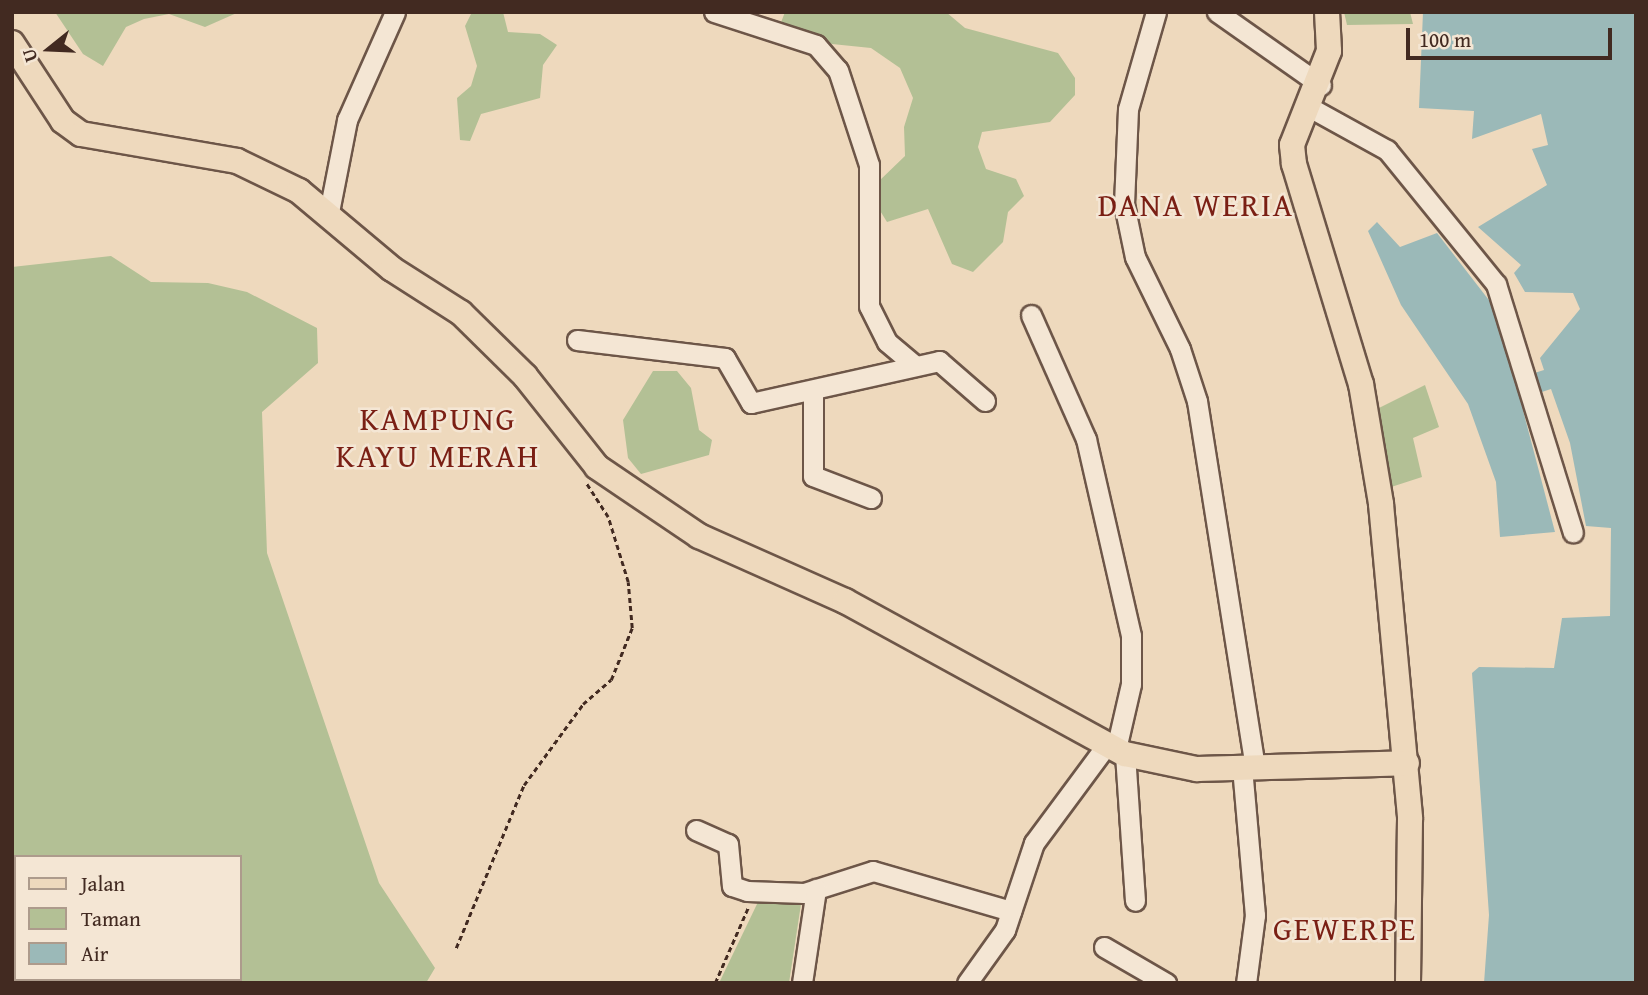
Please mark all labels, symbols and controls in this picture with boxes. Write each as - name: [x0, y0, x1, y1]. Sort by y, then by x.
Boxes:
- north arrow: [14, 14, 84, 84]
- scale bar: [1410, 14, 1616, 58]
- text: 100 m: [1419, 24, 1471, 55]
- text: U: [14, 45, 44, 66]
- district label: DANA WERIA: [1099, 186, 1293, 224]
- district label: KAMPUNG KAYU MERAH: [337, 401, 539, 476]
- legend: [14, 855, 242, 981]
- text: Jalan: [81, 868, 125, 899]
- text: Taman: [81, 903, 141, 934]
- district label: GEWERPE: [1274, 910, 1416, 948]
- text: Air: [81, 938, 108, 969]

